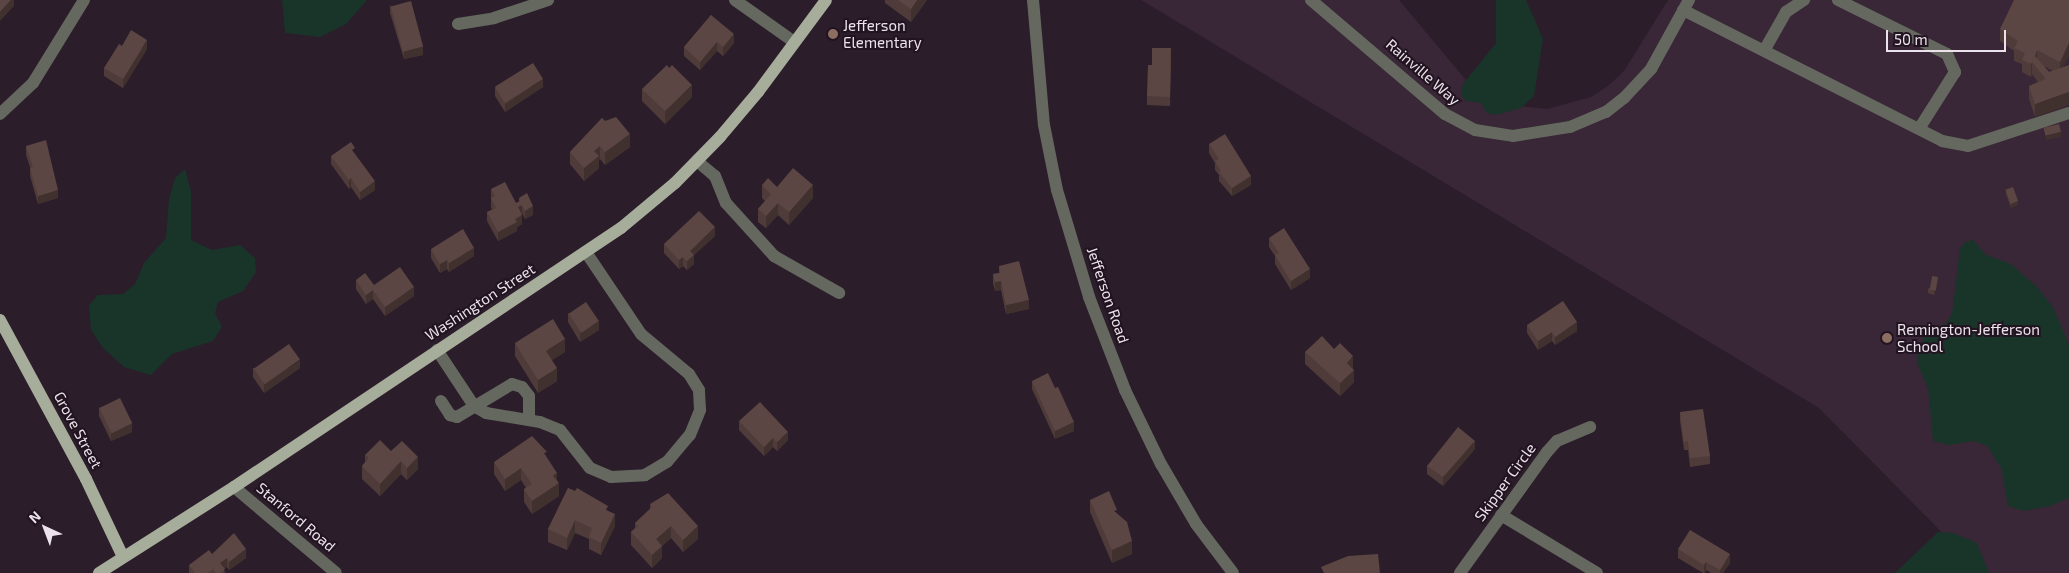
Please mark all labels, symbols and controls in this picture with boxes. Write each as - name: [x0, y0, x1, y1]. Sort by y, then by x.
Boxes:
- place label: Jefferson Elementary: [843, 16, 922, 51]
- scale bar: [1889, 20, 2009, 52]
- marker: Jefferson Elementary: [827, 28, 839, 40]
- text: 50 m: [1894, 30, 1928, 48]
- street label: Rainville Way: [1382, 35, 1464, 109]
- street label: Jefferson Road: [1083, 245, 1133, 345]
- street label: Washington Street: [422, 260, 538, 344]
- place label: Remington-Jefferson School: [1897, 320, 2040, 355]
- marker: Remington-Jefferson School: [1881, 332, 1893, 344]
- street label: Grove Street: [50, 388, 106, 472]
- street label: Skipper Circle: [1471, 439, 1539, 525]
- street label: Stanford Road: [253, 479, 339, 555]
- north arrow: [20, 503, 70, 553]
- text: N: [25, 507, 44, 526]

